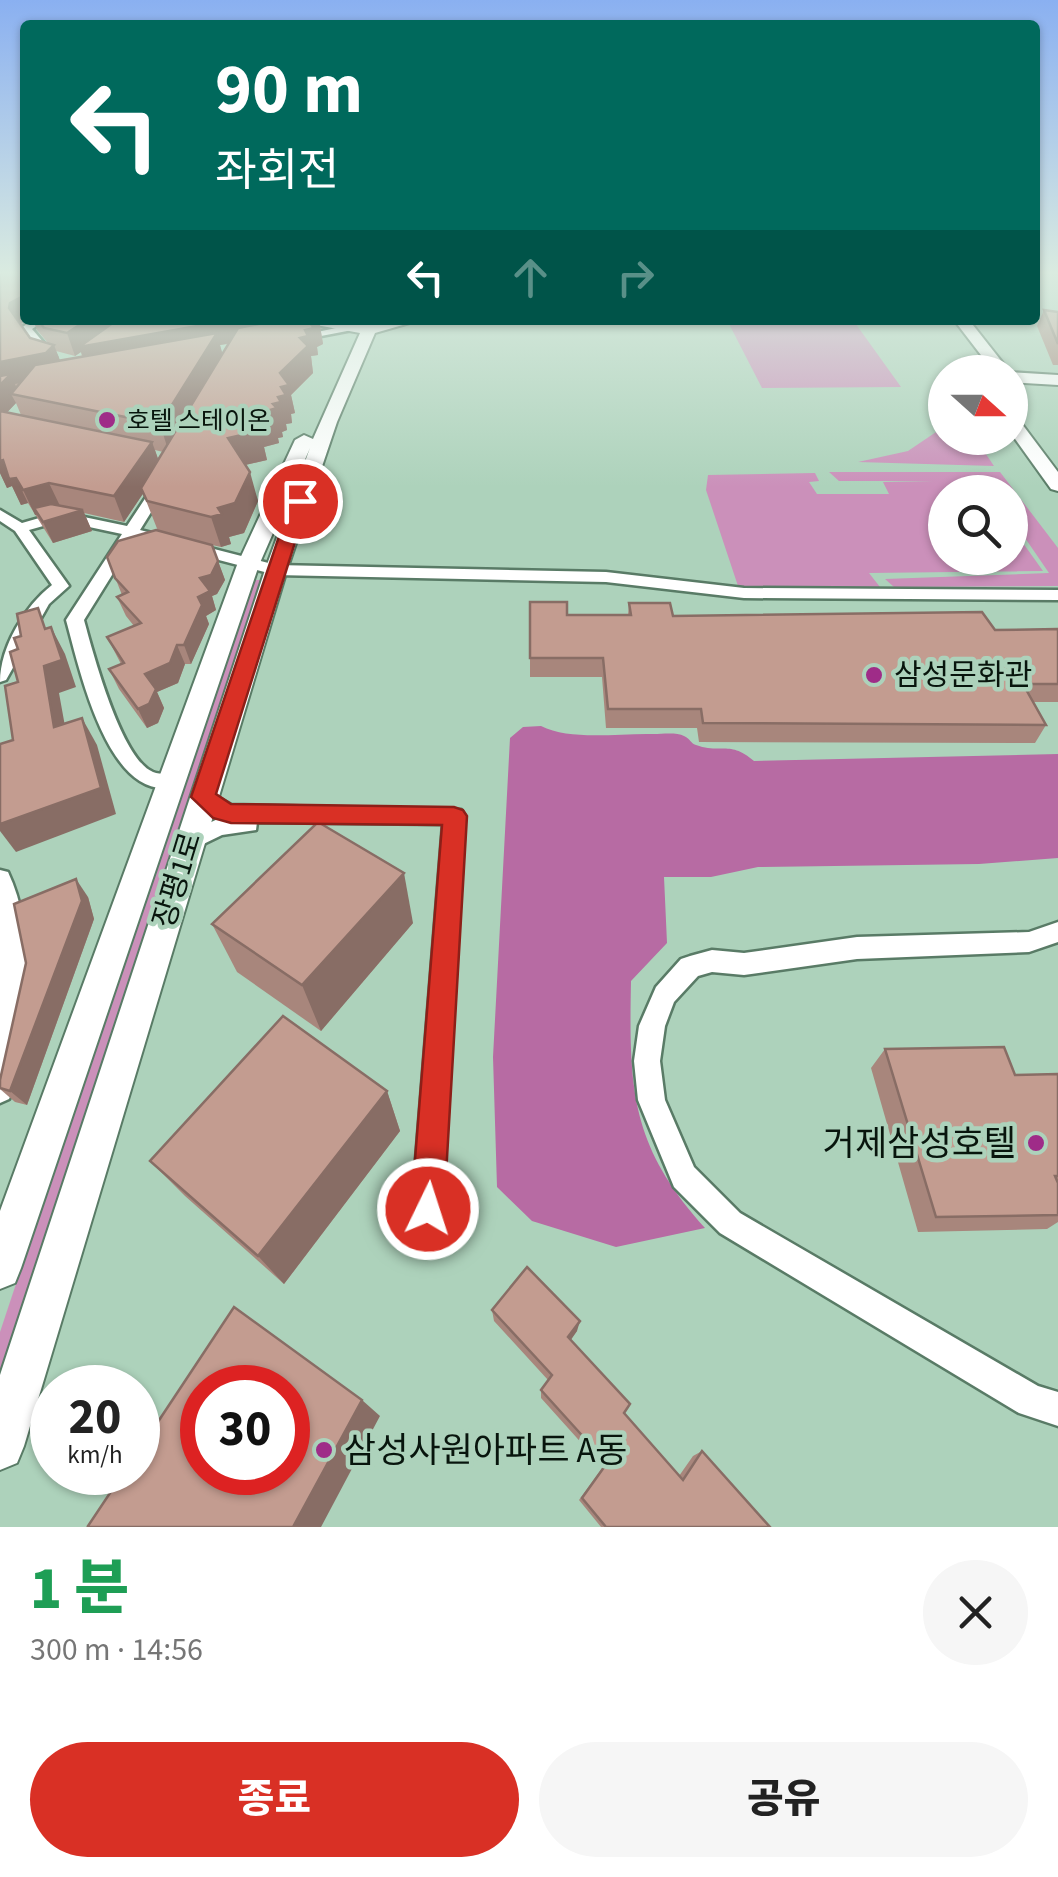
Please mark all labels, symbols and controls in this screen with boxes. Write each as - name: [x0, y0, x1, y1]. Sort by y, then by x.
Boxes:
- text: 90 m: [215, 40, 363, 140]
- icon: left: [50, 60, 180, 190]
- text: 좌회전: [215, 139, 339, 203]
- icon: left: [398, 250, 453, 305]
- icon: ahead: [503, 250, 558, 305]
- icon: right: [608, 250, 663, 305]
- north arrow: [928, 355, 1028, 455]
- map controls: [928, 355, 1028, 575]
- place label: 호텔 스테이온: [127, 403, 270, 439]
- marker: 호텔 스테이온: [96, 409, 118, 431]
- pin: [258, 459, 343, 544]
- icon: arrive: [273, 474, 328, 529]
- button: search: [928, 475, 1028, 575]
- place label: 삼성문화관: [894, 654, 1032, 697]
- marker: 삼성문화관: [863, 664, 885, 686]
- street label: 장평1로: [143, 827, 212, 933]
- place label: 거제삼성호텔: [823, 1119, 1016, 1169]
- marker: 거제삼성호텔: [1025, 1132, 1047, 1154]
- position arrow: [376, 1157, 480, 1261]
- speed limit sign: 30: [180, 1365, 310, 1495]
- text: 20: [69, 1382, 121, 1453]
- place label: 삼성사원아파트 A동: [344, 1426, 628, 1476]
- text: km/h: [67, 1437, 123, 1473]
- marker: 삼성사원아파트 A동: [313, 1439, 335, 1461]
- text: 1 분: [30, 1547, 129, 1632]
- button: close: [923, 1560, 1028, 1665]
- text: 300 m · 14:56: [30, 1627, 203, 1673]
- button: 종료: [30, 1742, 519, 1857]
- button: 공유: [539, 1742, 1028, 1857]

